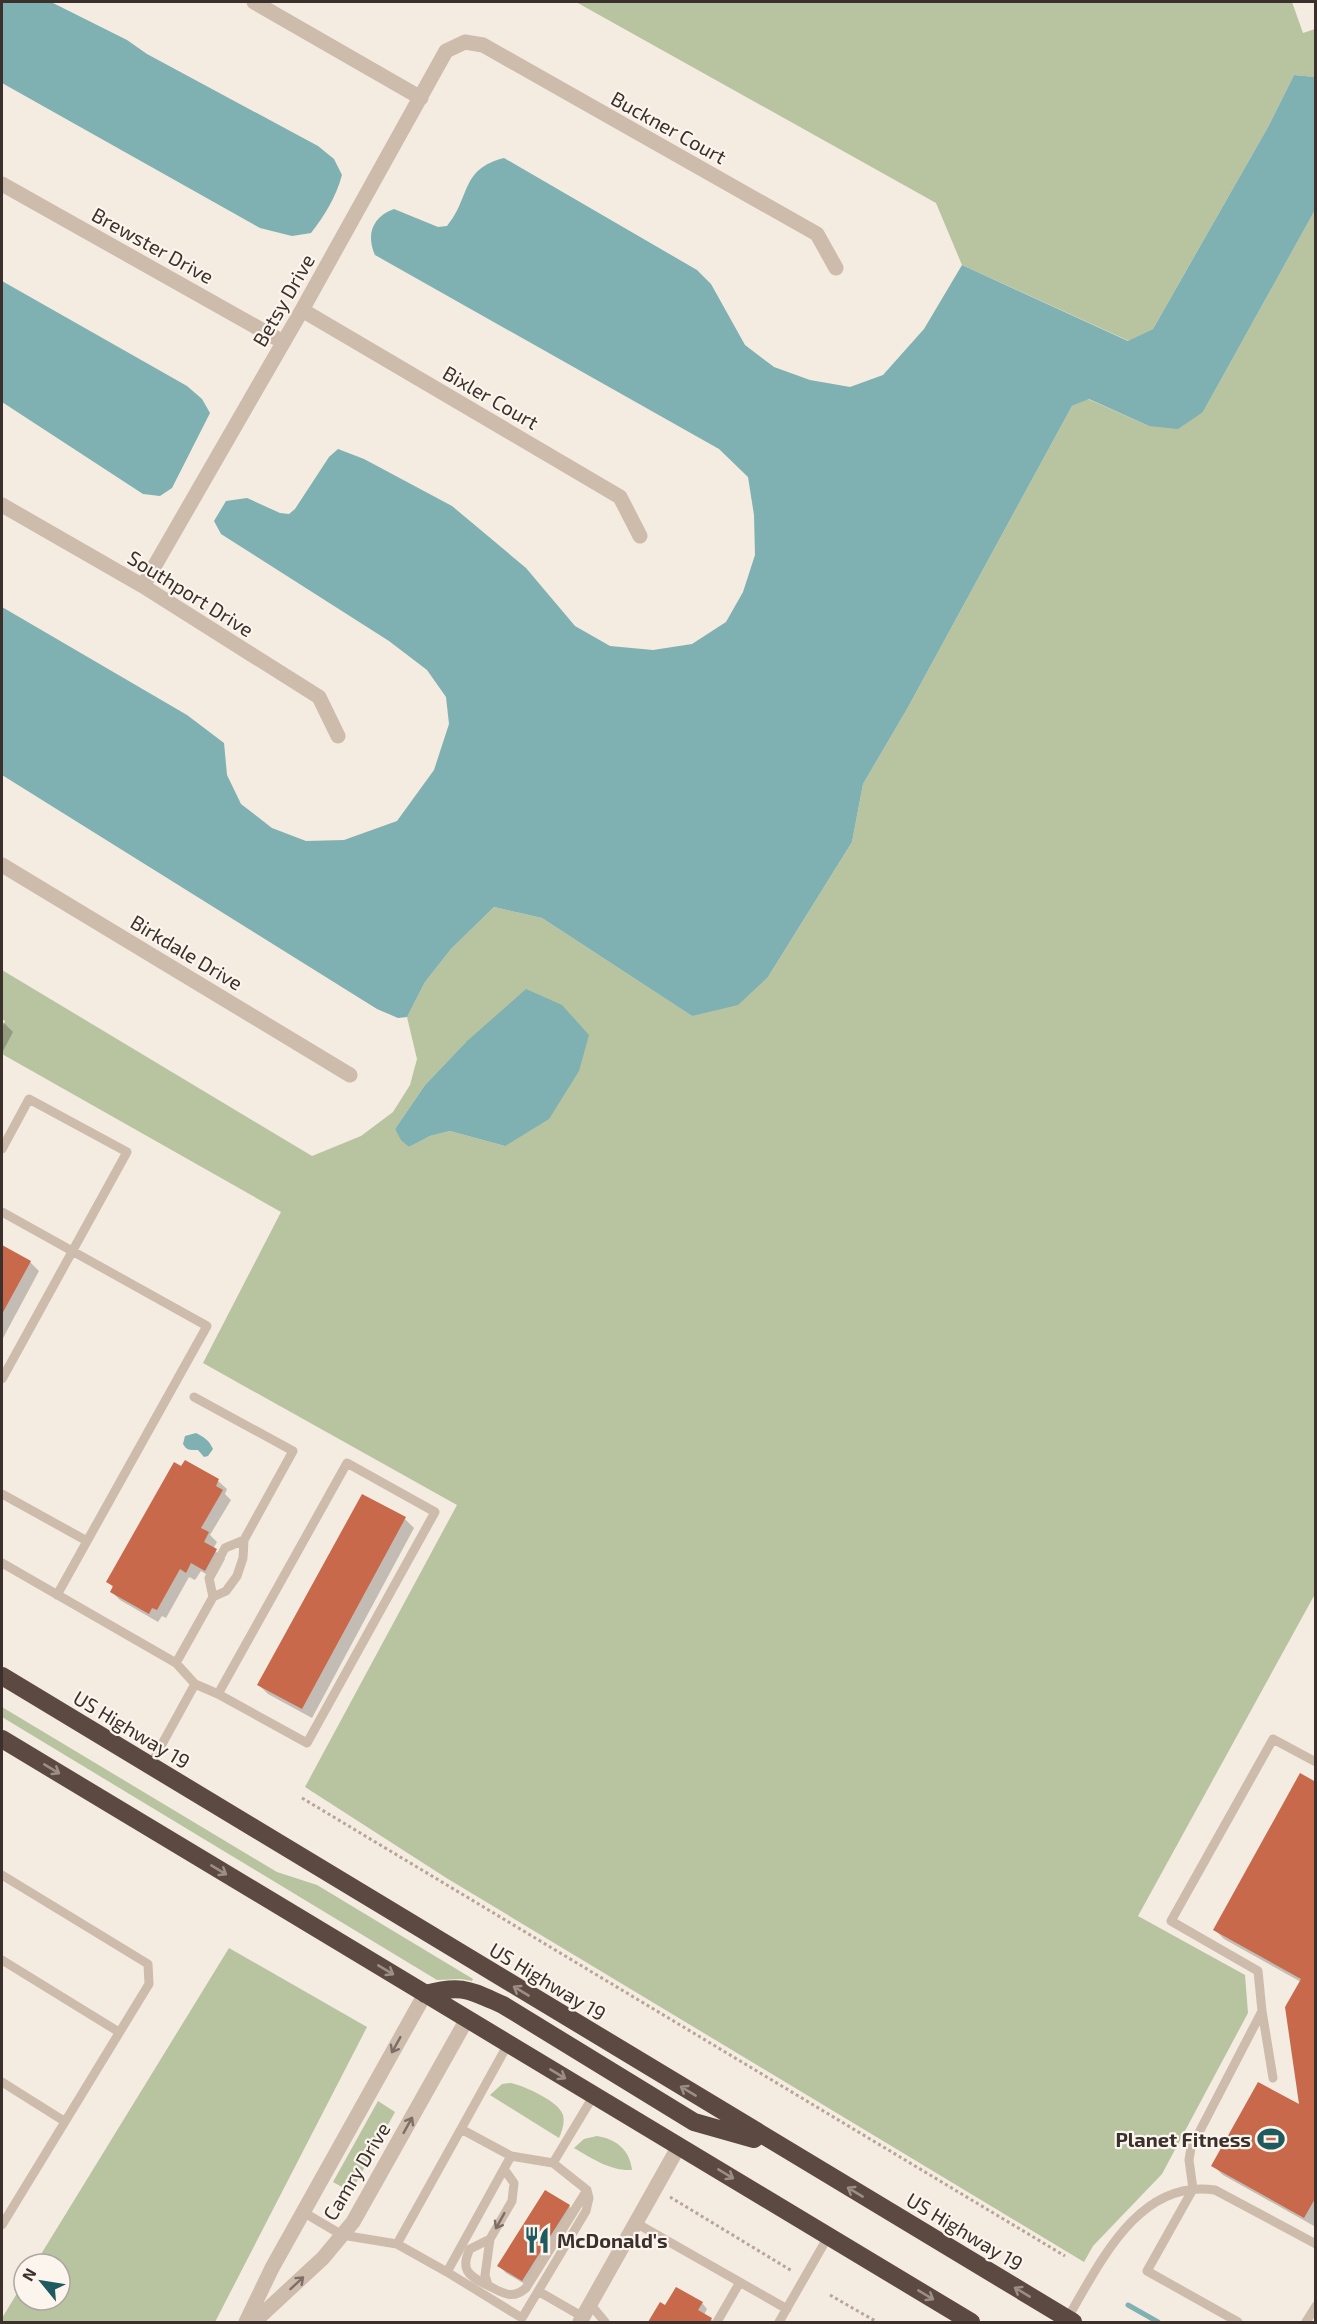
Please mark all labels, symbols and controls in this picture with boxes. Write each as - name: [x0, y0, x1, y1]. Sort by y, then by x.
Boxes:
- street label: Buckner Court: [607, 85, 731, 169]
- street label: Brewster Drive: [88, 202, 218, 288]
- street label: Betsy Drive: [247, 249, 319, 351]
- street label: Bixler Court: [439, 360, 543, 434]
- street label: Southport Drive: [124, 545, 258, 641]
- street label: Birkdale Drive: [127, 909, 247, 995]
- street label: US Highway 19: [69, 1685, 195, 1773]
- one-way arrow: [43, 1763, 60, 1775]
- one-way arrow: [210, 1864, 227, 1876]
- street label: US Highway 19: [485, 1937, 611, 2025]
- one-way arrow: [377, 1965, 394, 1977]
- one-way arrow: [513, 1984, 530, 1996]
- one-way arrow: [390, 2036, 402, 2053]
- one-way arrow: [549, 2068, 566, 2080]
- one-way arrow: [680, 2085, 697, 2097]
- one-way arrow: [403, 2116, 414, 2134]
- street label: Camry Drive: [317, 2118, 395, 2224]
- sports icon: Planet Fitness: [1256, 2124, 1286, 2154]
- place label: Planet Fitness: [1115, 2127, 1251, 2151]
- one-way arrow: [717, 2168, 734, 2180]
- one-way arrow: [847, 2186, 864, 2198]
- street label: US Highway 19: [902, 2187, 1028, 2275]
- one-way arrow: [494, 2212, 506, 2229]
- restaurant icon: McDonald's: [522, 2225, 552, 2255]
- place label: McDonald's: [557, 2228, 668, 2252]
- north arrow: [12, 2252, 72, 2312]
- text: N: [17, 2264, 40, 2284]
- one-way arrow: [289, 2276, 304, 2290]
- one-way arrow: [1014, 2286, 1031, 2298]
- one-way arrow: [917, 2289, 934, 2301]

